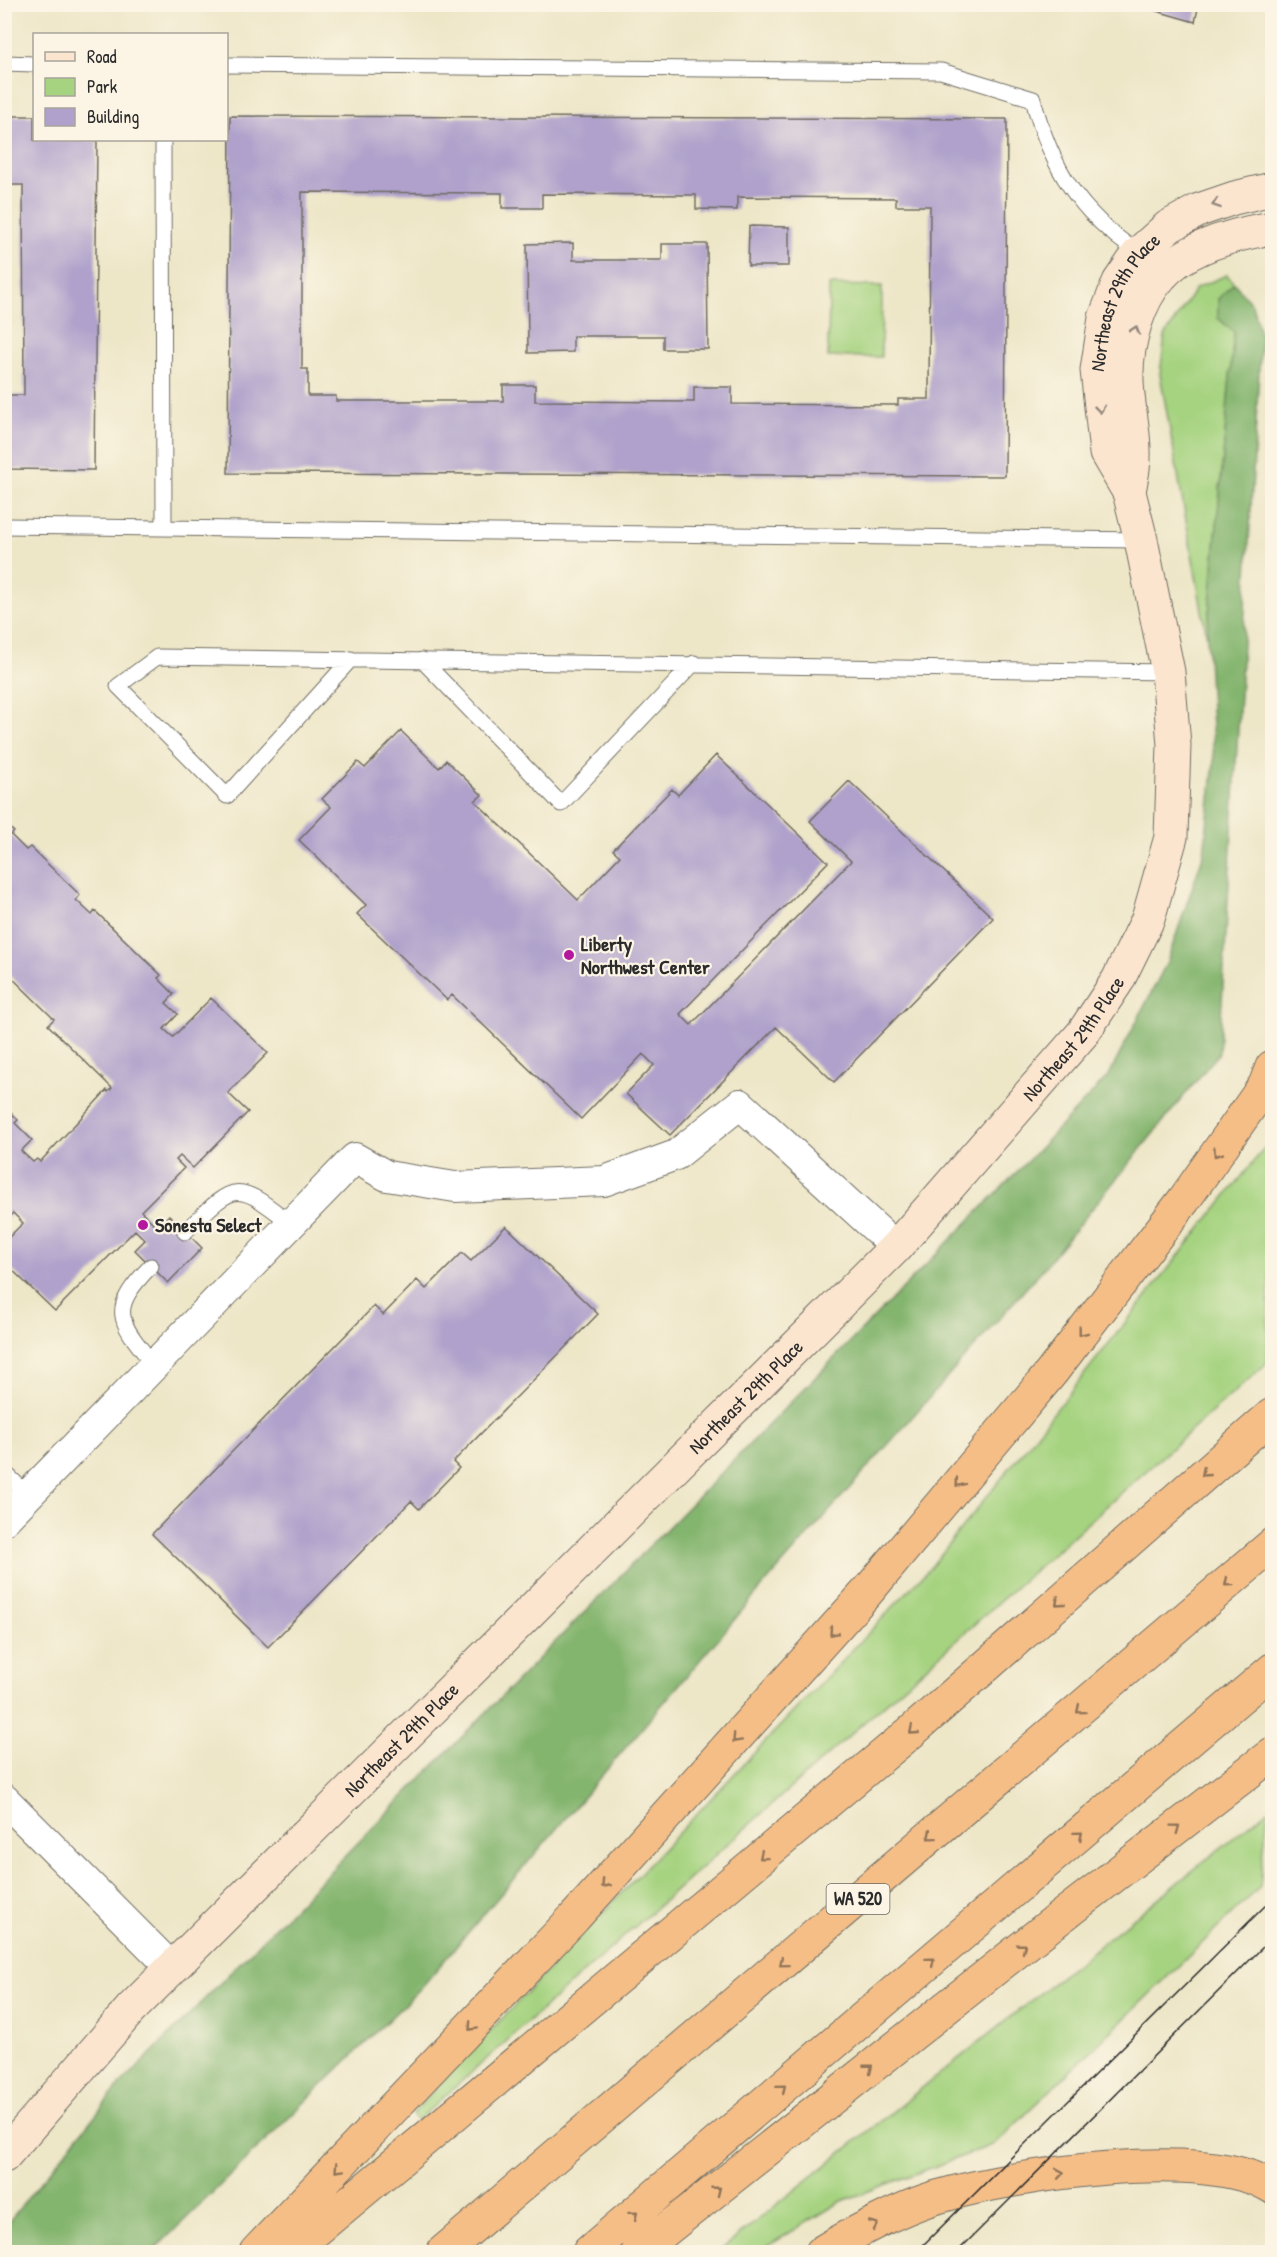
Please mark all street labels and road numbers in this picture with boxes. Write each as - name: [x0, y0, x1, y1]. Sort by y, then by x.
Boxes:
- street label: Northeast 29th Place: [1083, 226, 1166, 373]
- street label: Northeast 29th Place: [1016, 970, 1130, 1106]
- street label: Northeast 29th Place: [682, 1333, 809, 1459]
- street label: Northeast 29th Place: [338, 1676, 464, 1802]
- road number: WA 520: [826, 1884, 890, 1914]

